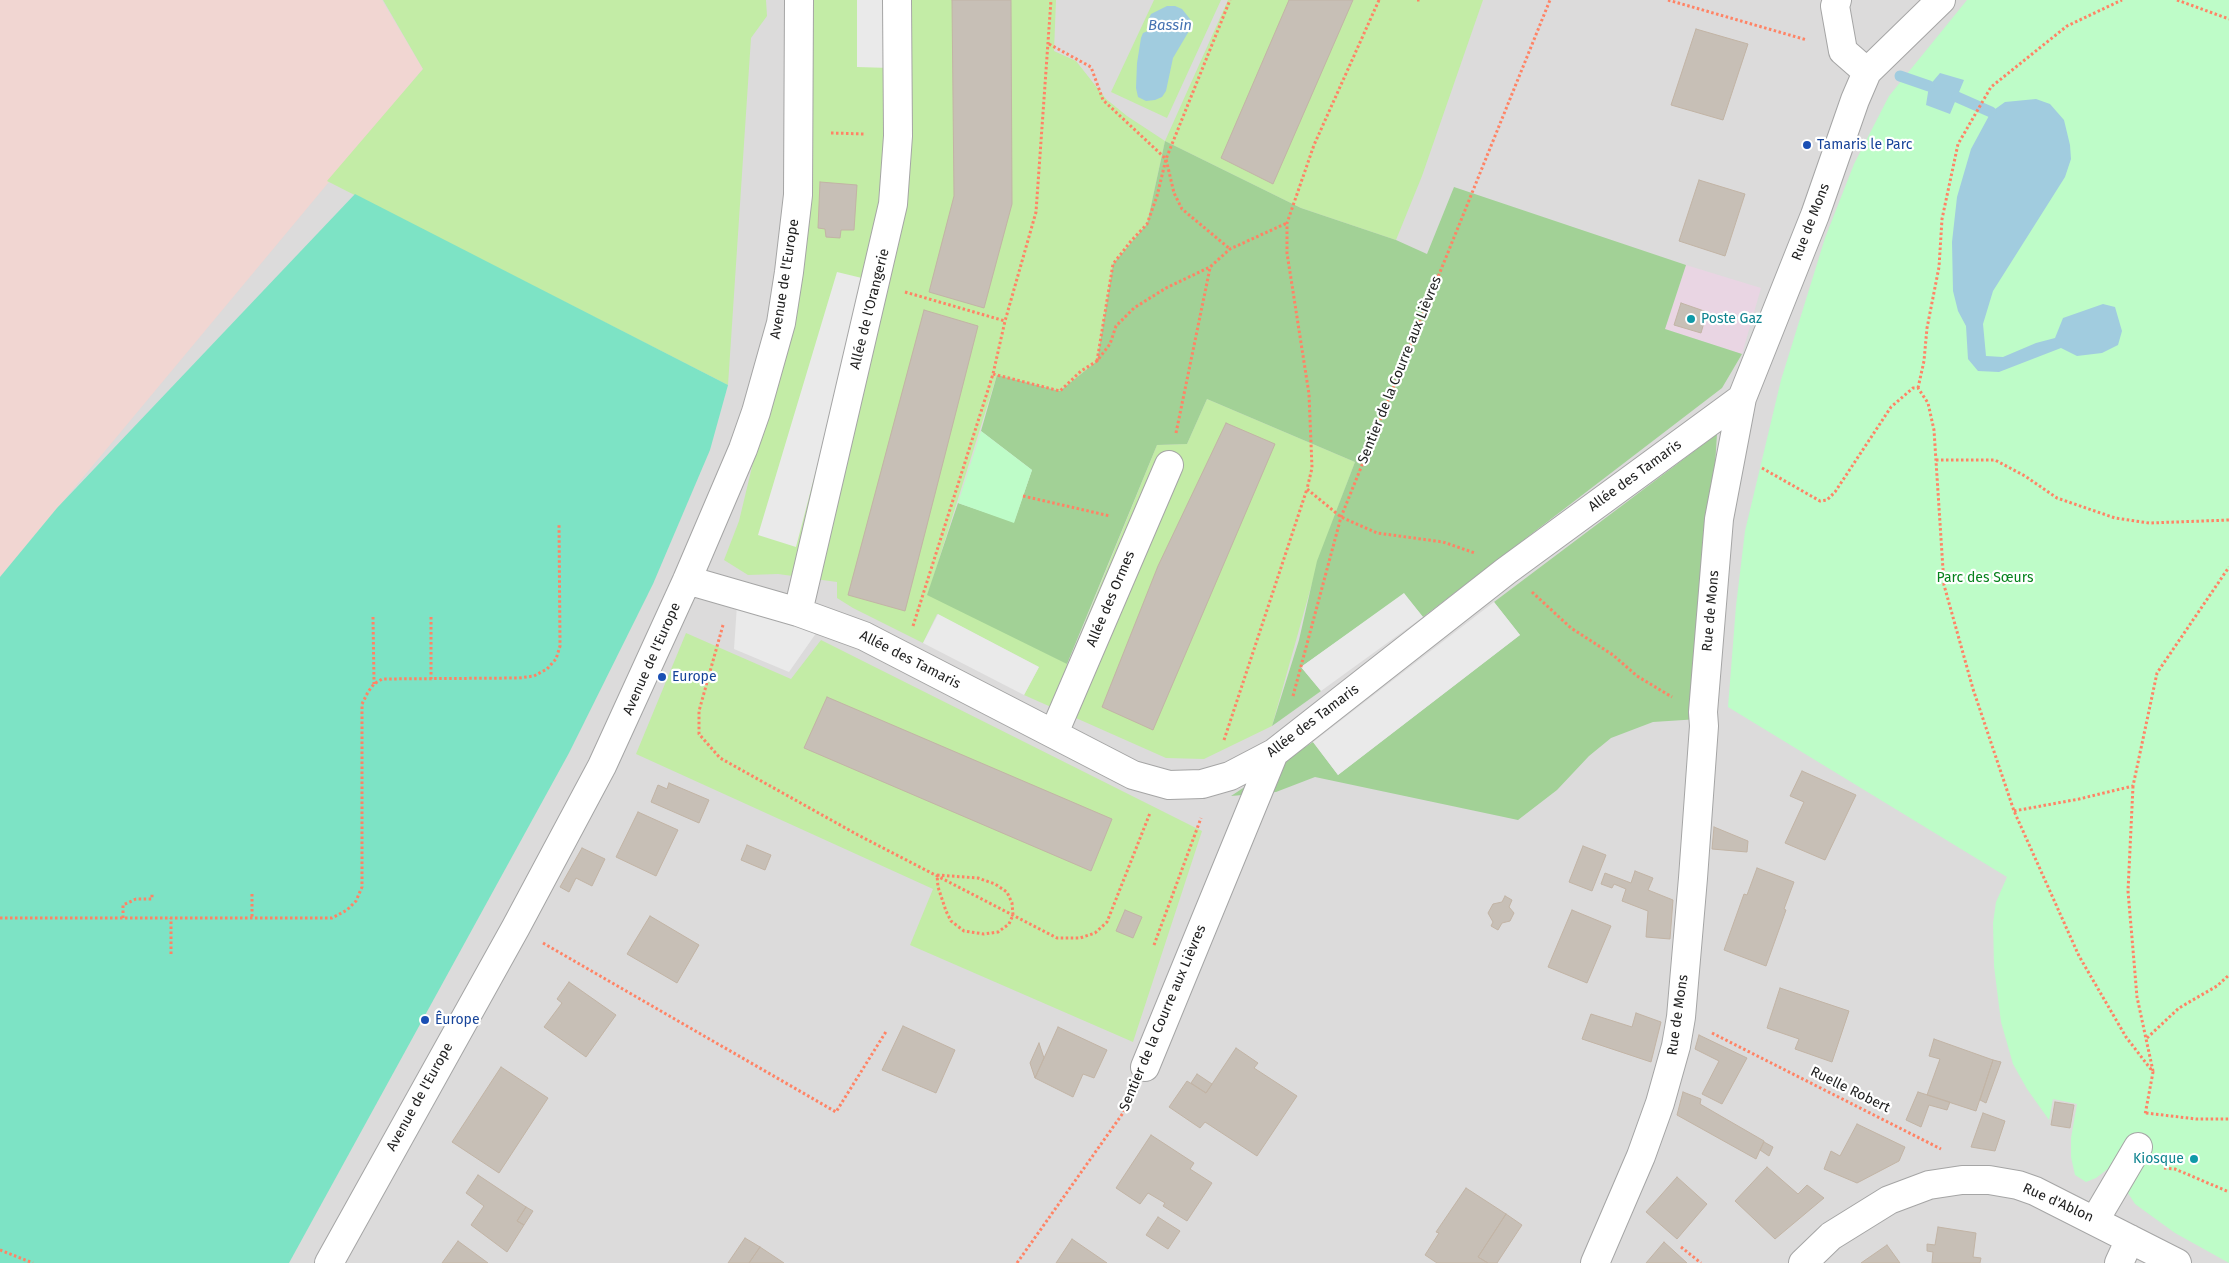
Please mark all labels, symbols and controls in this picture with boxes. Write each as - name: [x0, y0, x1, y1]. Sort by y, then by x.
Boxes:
- water label: Bassin: [1148, 17, 1192, 35]
- place label: Tamaris le Parc: [1817, 137, 1912, 153]
- marker: Tamaris le Parc: [1801, 139, 1813, 151]
- street label: Rue de Mons: [1789, 181, 1833, 263]
- street label: Avenue de l'Europe: [767, 218, 803, 340]
- street label: Allée de l'Orangerie: [847, 247, 893, 371]
- street label: Sentier de la Courre aux Lièvres: [1355, 274, 1445, 466]
- place label: Poste Gaz: [1701, 311, 1762, 327]
- marker: Poste Gaz: [1685, 313, 1697, 325]
- street label: Allée des Tamaris: [1585, 437, 1685, 515]
- street label: Allée des Ormes: [1083, 548, 1139, 650]
- street label: Rue de Mons: [1699, 570, 1723, 652]
- park label: Parc des Sœurs: [1937, 570, 2033, 586]
- street label: Avenue de l'Europe: [620, 600, 684, 718]
- street label: Allée des Tamaris: [857, 627, 963, 693]
- place label: Europe: [672, 669, 717, 685]
- marker: Europe: [656, 671, 668, 683]
- street label: Allée des Tamaris: [1264, 681, 1362, 761]
- street label: Sentier de la Courre aux Lièvres: [1116, 922, 1210, 1114]
- street label: Rue de Mons: [1664, 973, 1692, 1057]
- place label: Êurope: [435, 1012, 480, 1028]
- marker: Êurope: [419, 1014, 431, 1026]
- street label: Avenue de l'Europe: [383, 1040, 457, 1154]
- street label: Ruelle Robert: [1807, 1063, 1893, 1117]
- place label: Kiosque: [2133, 1151, 2184, 1167]
- marker: Kiosque: [2188, 1153, 2200, 1165]
- street label: Rue d'Ablon: [2020, 1180, 2096, 1226]

